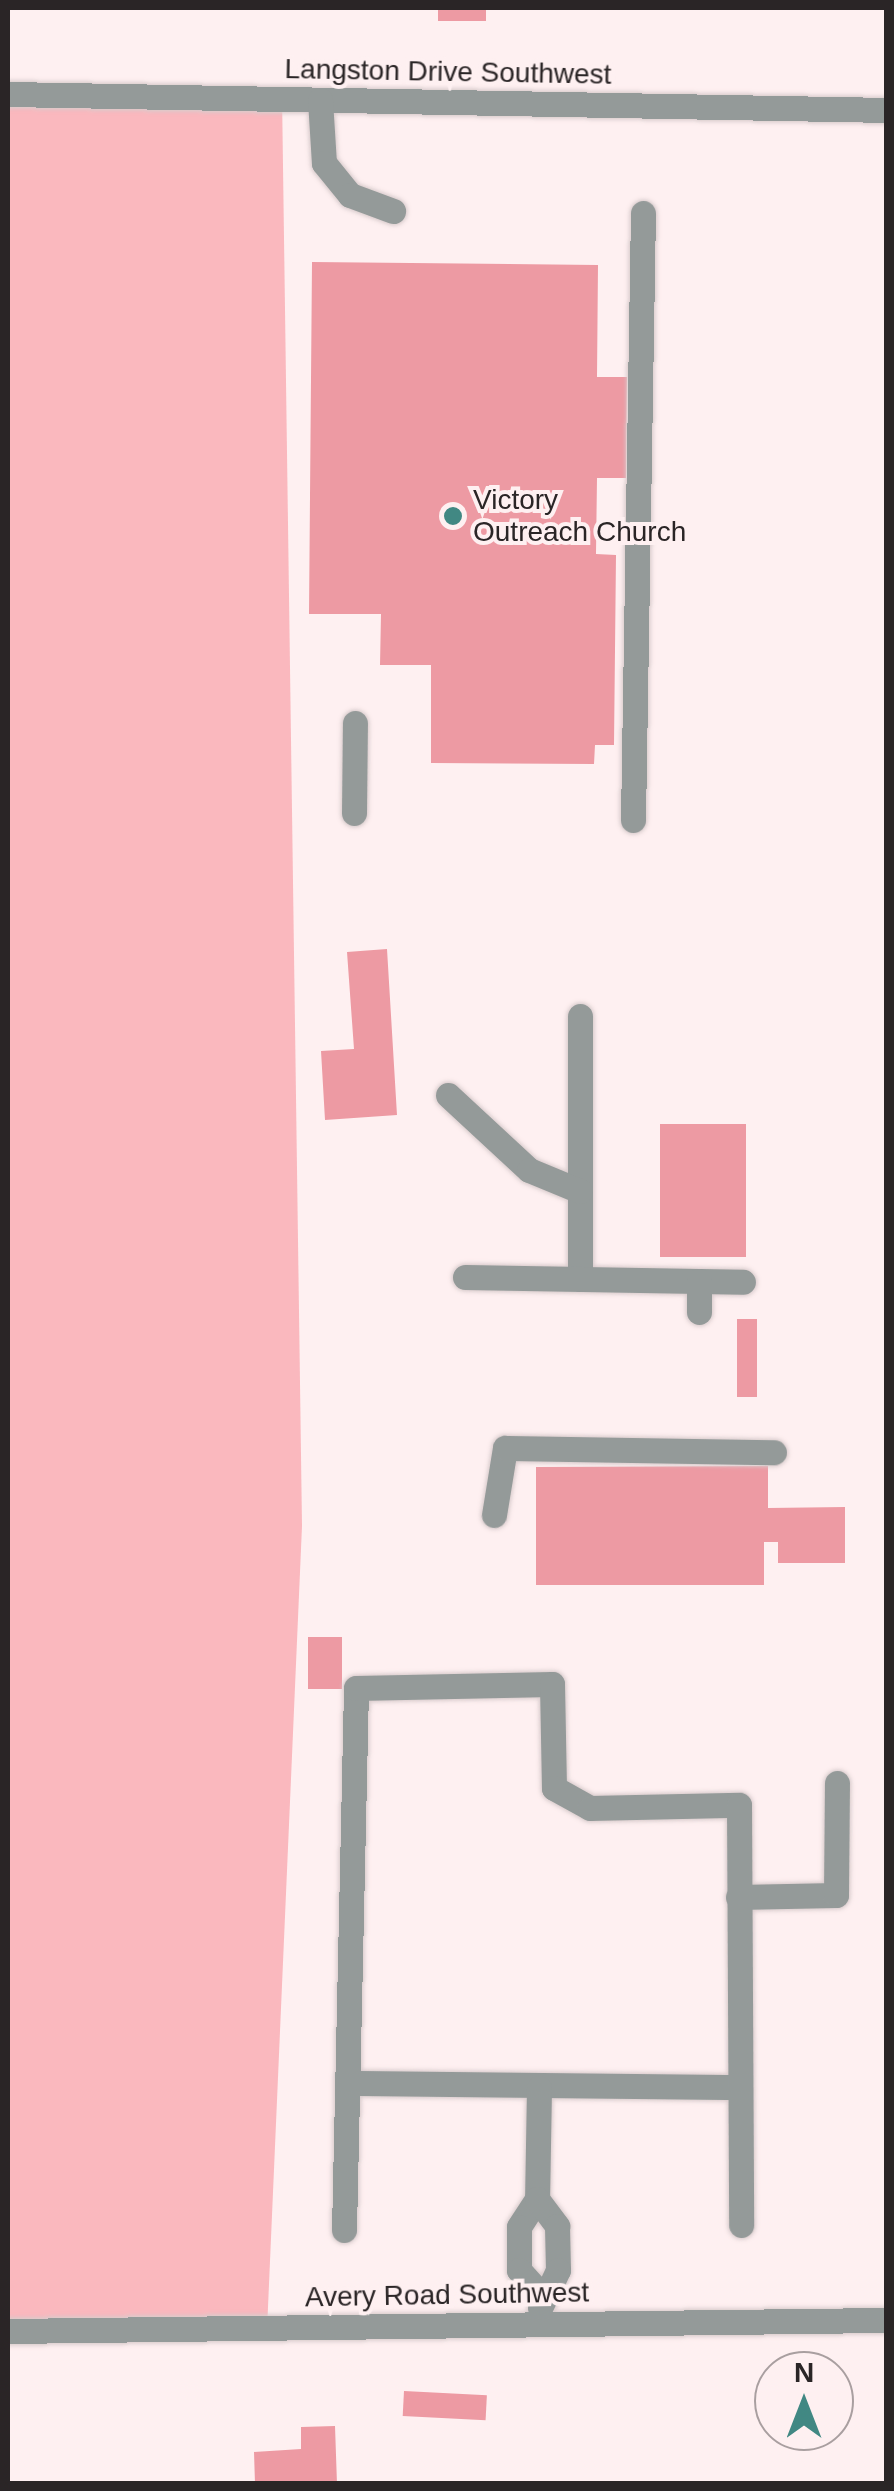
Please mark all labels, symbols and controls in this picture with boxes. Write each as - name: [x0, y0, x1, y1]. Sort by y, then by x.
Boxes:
- street label: Langston Drive Southwest: [284, 52, 612, 92]
- place label: Victory Outreach Church: [473, 483, 686, 549]
- marker: Victory Outreach Church: [442, 505, 464, 527]
- street label: Avery Road Southwest: [305, 2276, 589, 2314]
- north arrow: [754, 2351, 854, 2451]
- text: N: [794, 2357, 814, 2388]

